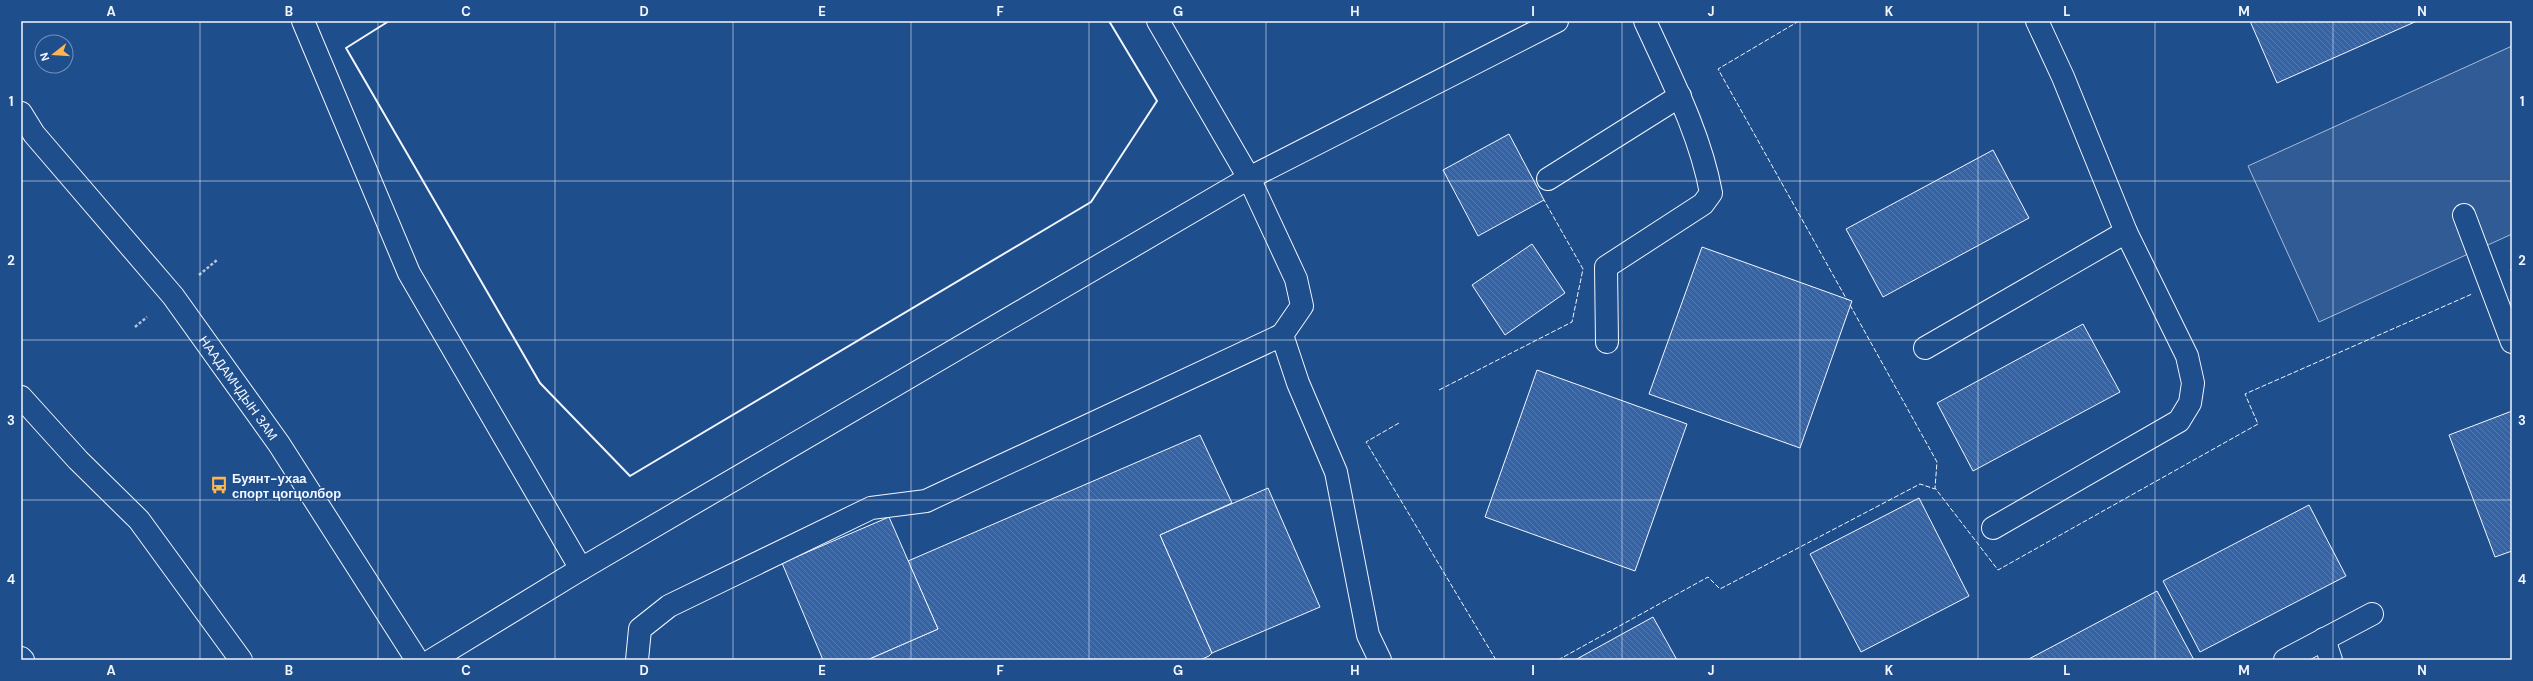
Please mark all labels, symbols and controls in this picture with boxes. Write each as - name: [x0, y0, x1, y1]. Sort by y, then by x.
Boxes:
- text: A: [106, 3, 116, 20]
- text: B: [285, 3, 293, 20]
- text: C: [461, 3, 471, 20]
- text: D: [639, 3, 649, 20]
- text: E: [818, 3, 826, 20]
- text: F: [996, 3, 1004, 20]
- text: G: [1173, 3, 1183, 20]
- text: H: [1350, 3, 1360, 20]
- text: I: [1531, 3, 1535, 20]
- text: J: [1707, 3, 1715, 20]
- text: K: [1885, 3, 1894, 20]
- text: L: [2063, 3, 2071, 20]
- text: M: [2238, 3, 2250, 20]
- text: N: [2417, 3, 2427, 20]
- north arrow: [34, 34, 74, 74]
- text: N: [37, 51, 52, 63]
- text: 1: [9, 93, 13, 110]
- text: 1: [2520, 93, 2524, 110]
- text: 2: [7, 252, 15, 269]
- text: 2: [2518, 252, 2526, 269]
- street label: НААДАМЧДЫН ЗАМ: [195, 332, 281, 444]
- text: 3: [7, 412, 15, 429]
- text: 3: [2518, 412, 2526, 429]
- place label: Буянт-ухаа спорт цогцолбор: [232, 470, 341, 502]
- bus stop icon: Буянт-ухаа спорт цогцолбор: [209, 475, 229, 495]
- text: 4: [7, 571, 15, 588]
- text: 4: [2518, 571, 2526, 588]
- text: A: [106, 662, 116, 679]
- text: B: [285, 662, 293, 679]
- text: C: [461, 662, 471, 679]
- text: D: [639, 662, 649, 679]
- text: E: [818, 662, 826, 679]
- text: F: [996, 662, 1004, 679]
- text: G: [1173, 662, 1183, 679]
- text: H: [1350, 662, 1360, 679]
- text: I: [1531, 662, 1535, 679]
- text: J: [1707, 662, 1715, 679]
- text: K: [1885, 662, 1894, 679]
- text: L: [2063, 662, 2071, 679]
- text: M: [2238, 662, 2250, 679]
- text: N: [2417, 662, 2427, 679]

